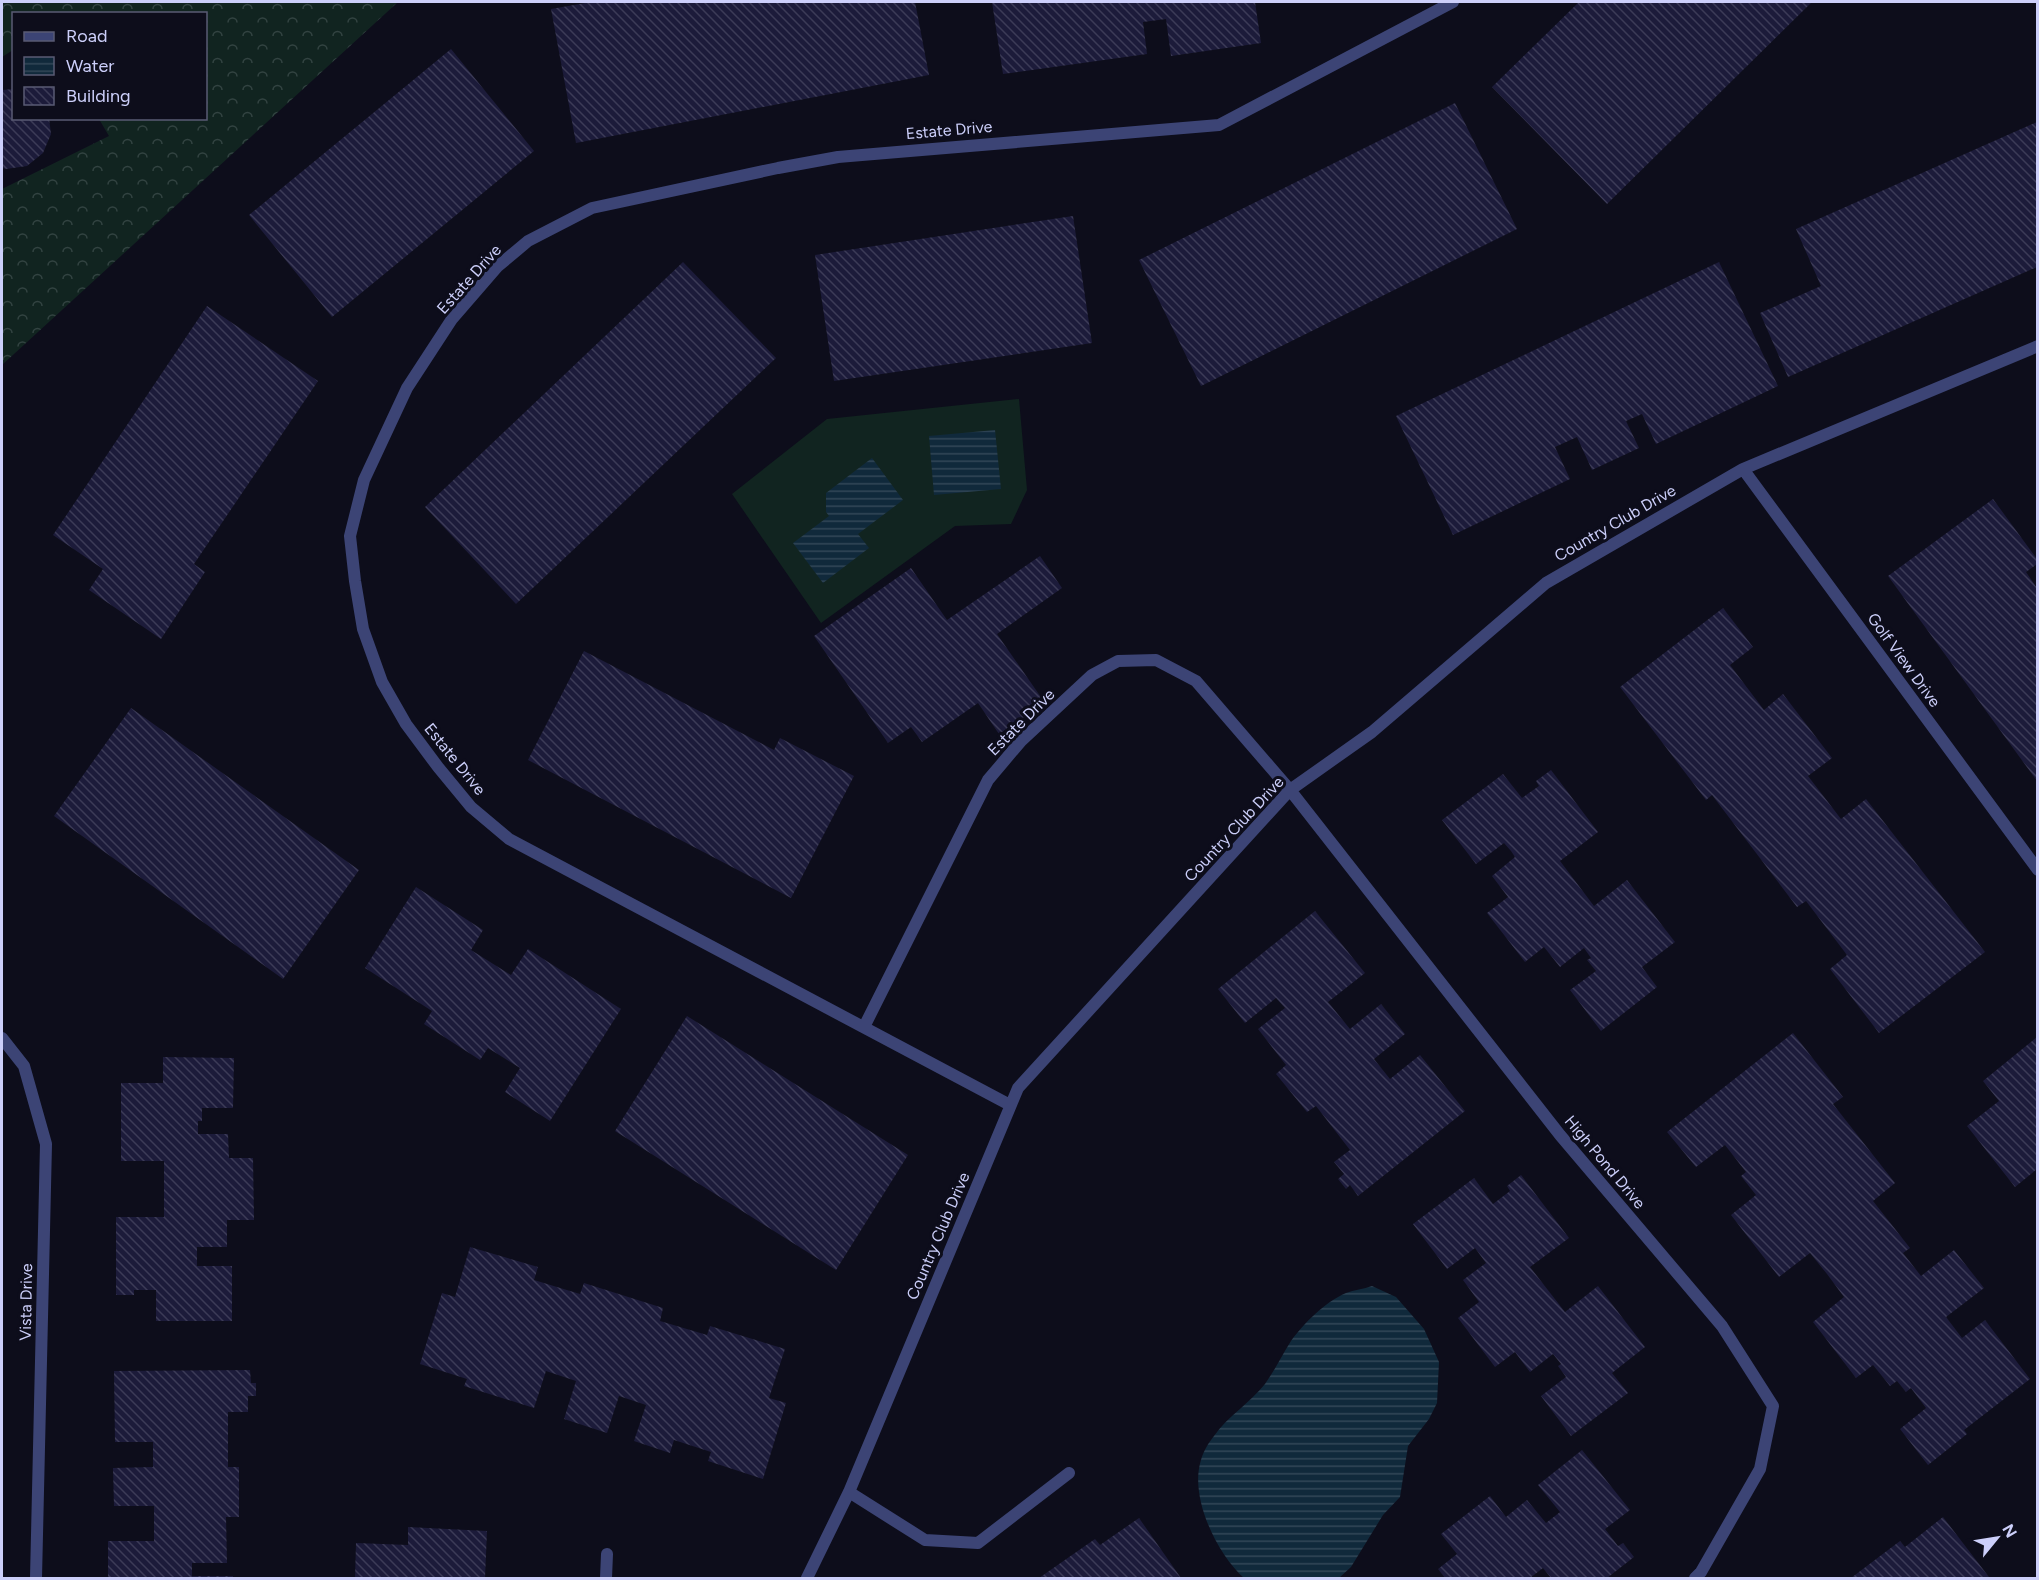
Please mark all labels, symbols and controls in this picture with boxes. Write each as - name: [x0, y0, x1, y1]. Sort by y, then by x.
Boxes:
- legend: [12, 12, 207, 120]
- text: Road: [66, 25, 107, 47]
- text: Water: [66, 55, 114, 77]
- text: Building: [66, 85, 131, 107]
- street label: Estate Drive: [905, 117, 993, 143]
- street label: Estate Drive: [433, 240, 505, 318]
- street label: Country Club Drive: [1551, 480, 1679, 565]
- street label: Golf View Drive: [1864, 609, 1945, 711]
- street label: Estate Drive: [984, 684, 1059, 759]
- street label: Estate Drive: [420, 719, 490, 799]
- street label: Country Club Drive: [1180, 772, 1288, 886]
- street label: High Pond Drive: [1561, 1112, 1650, 1213]
- street label: Country Club Drive: [903, 1169, 974, 1303]
- street label: Vista Drive: [16, 1263, 36, 1341]
- north arrow: [1967, 1508, 2027, 1568]
- text: N: [1998, 1521, 2021, 1541]

